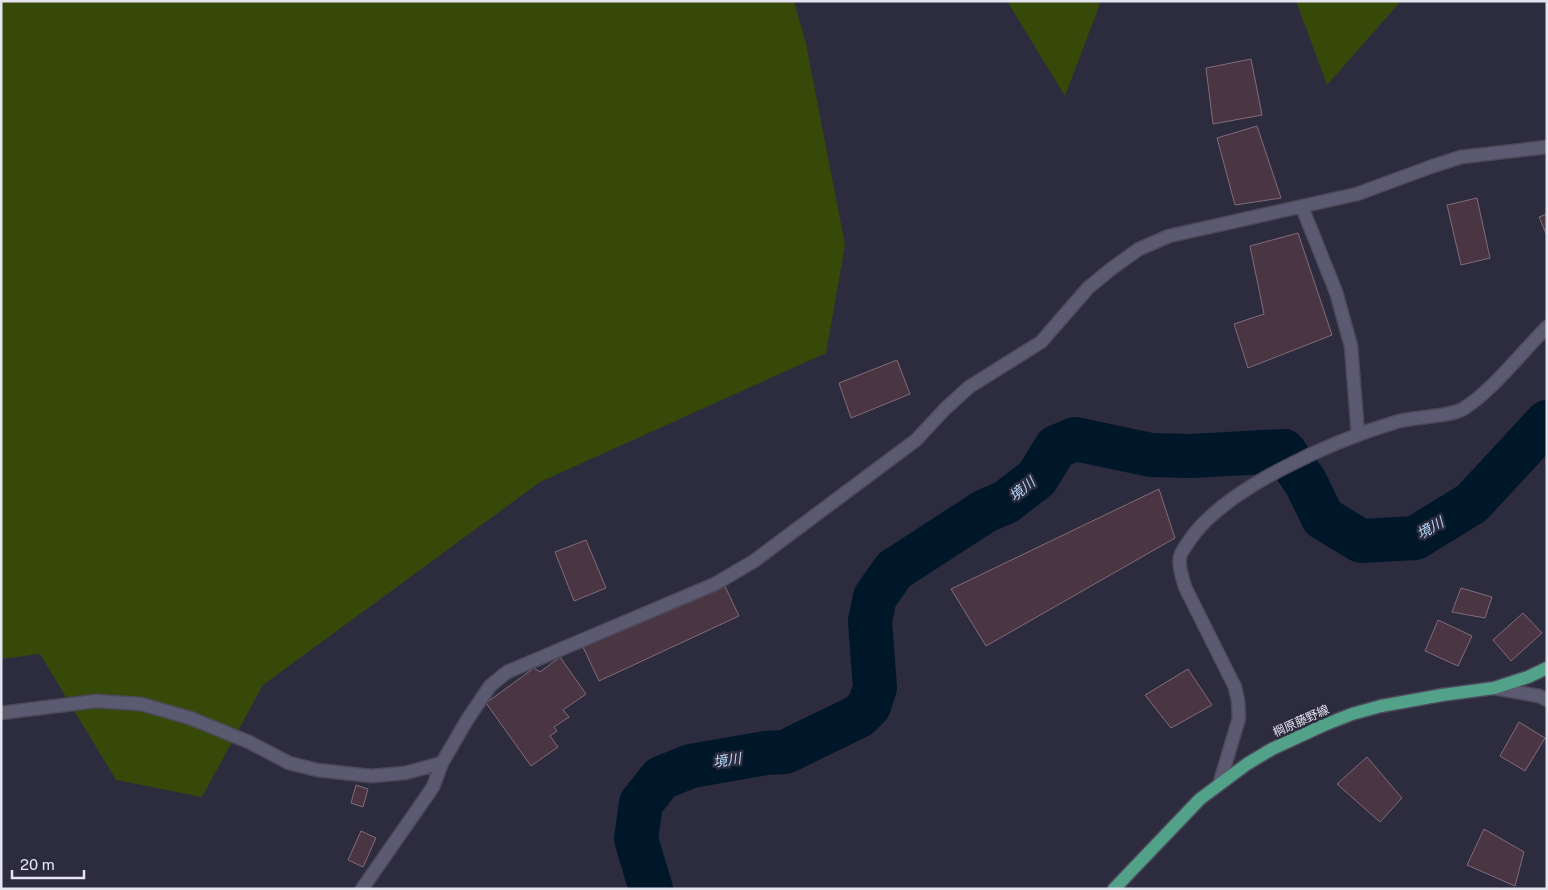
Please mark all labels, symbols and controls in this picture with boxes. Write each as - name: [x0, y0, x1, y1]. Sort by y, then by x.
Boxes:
- water label: 境川: [1006, 473, 1039, 504]
- water label: 境川: [1414, 513, 1448, 542]
- street label: 棡原藤野線: [1271, 702, 1331, 740]
- water label: 境川: [712, 750, 744, 770]
- scale bar: [12, 848, 85, 880]
- text: 20 m: [20, 856, 55, 873]

